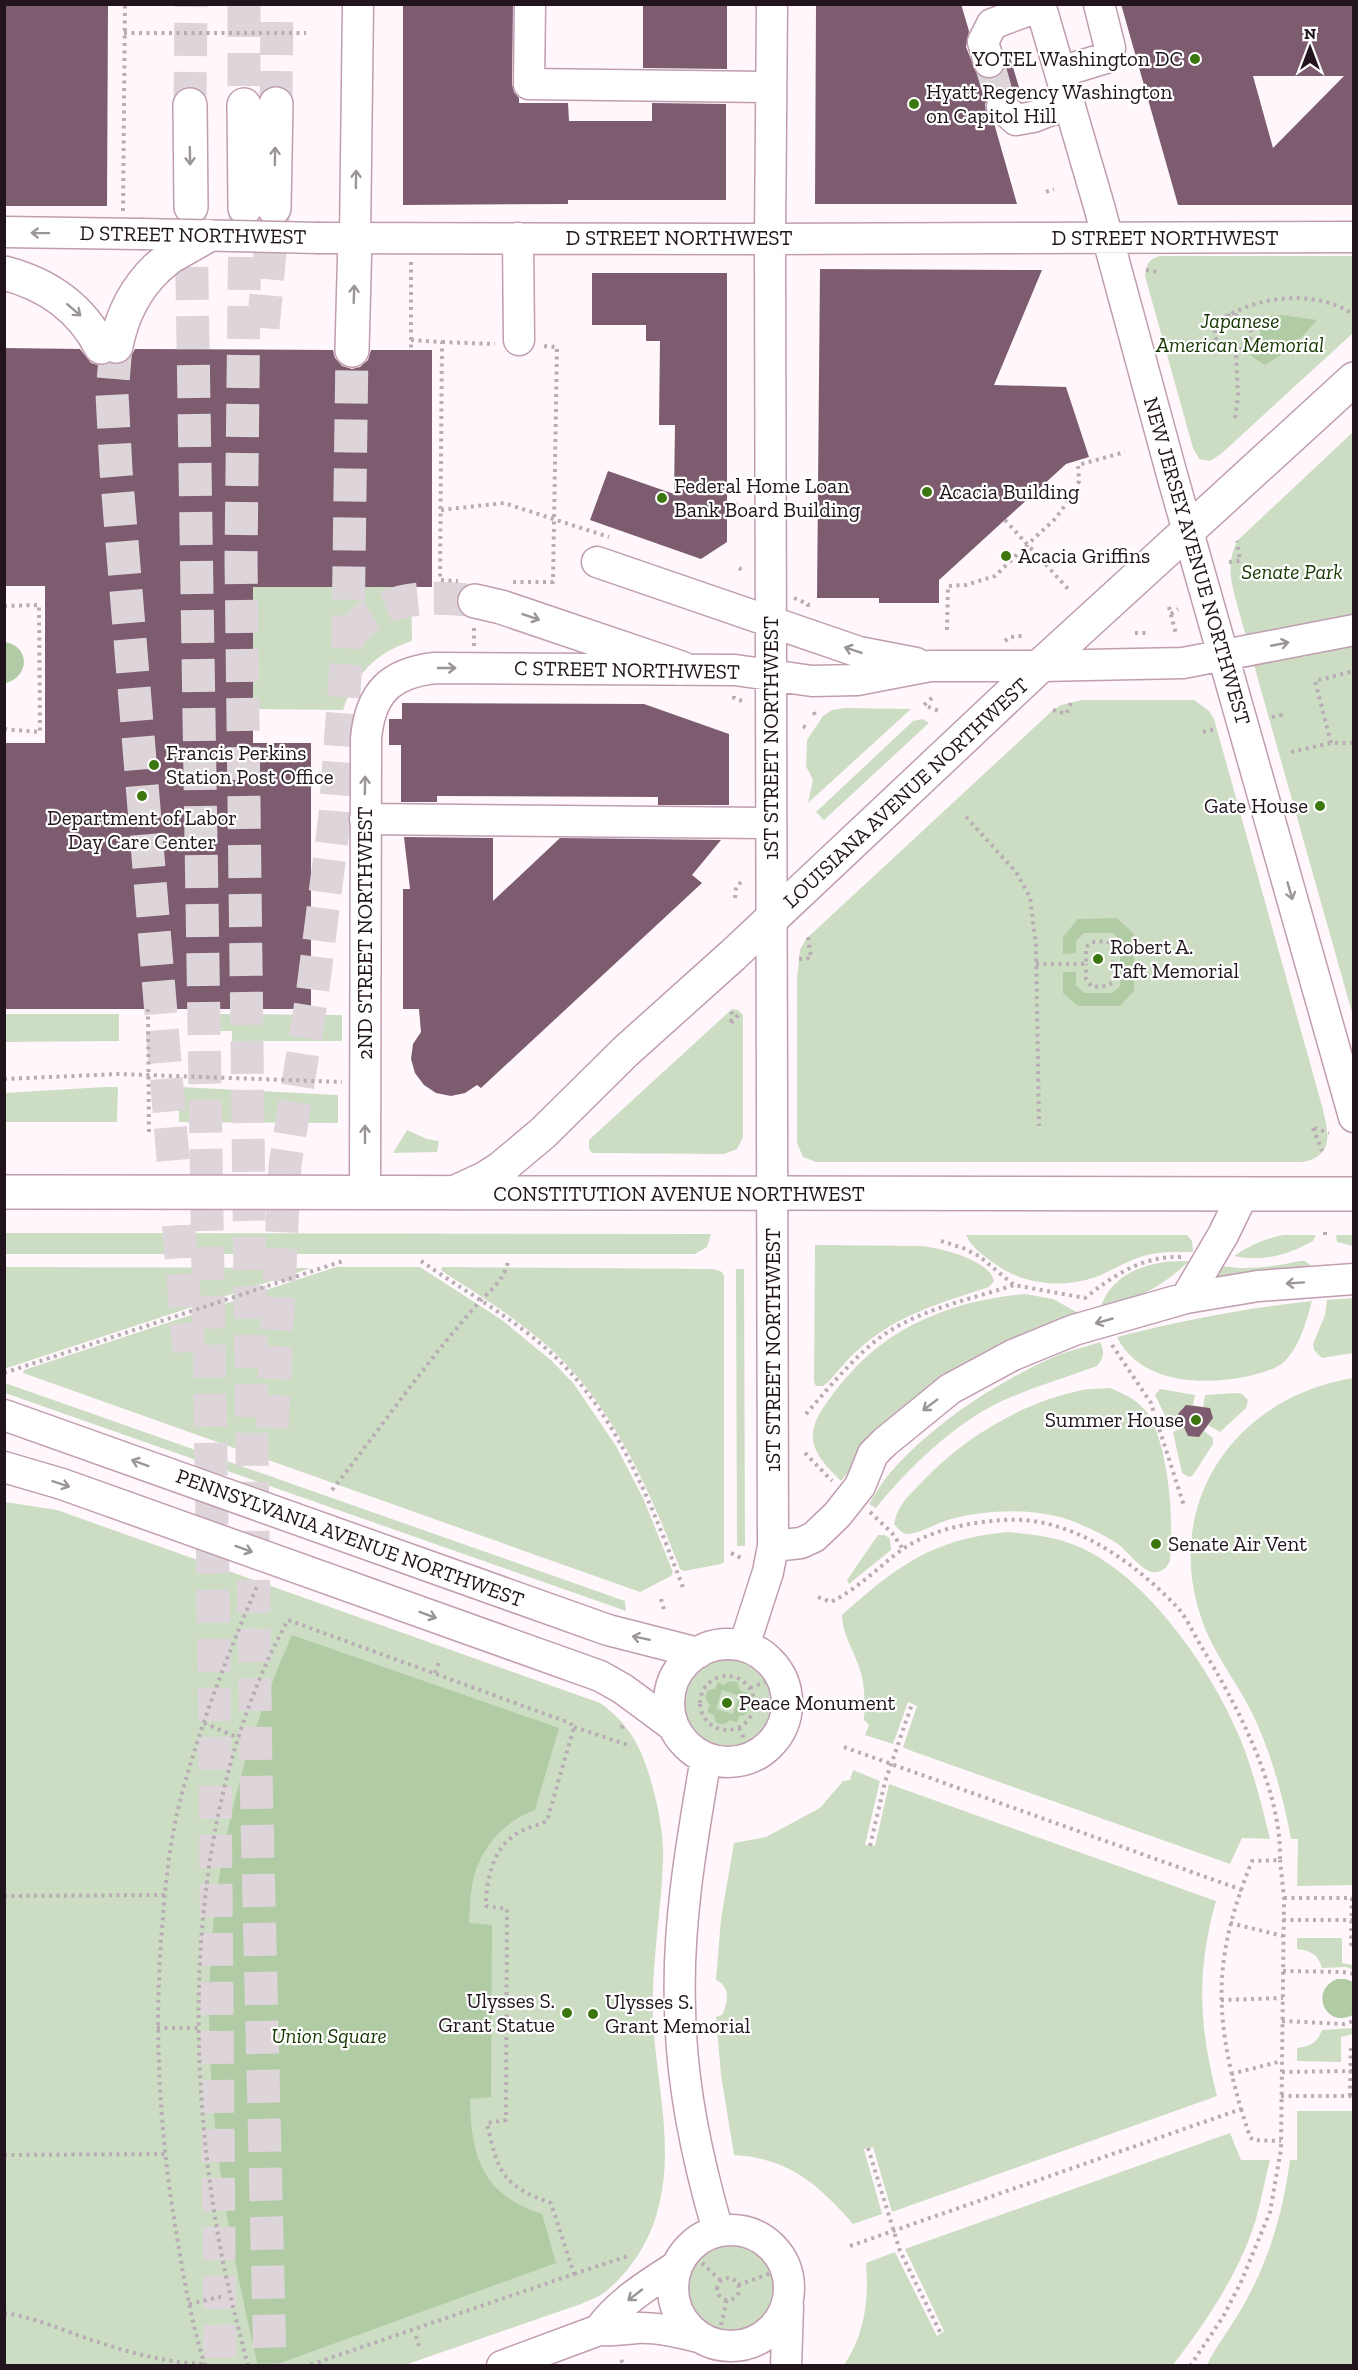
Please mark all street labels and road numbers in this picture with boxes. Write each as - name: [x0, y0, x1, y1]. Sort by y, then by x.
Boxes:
- street label: D STREET NORTHWEST: [79, 220, 307, 249]
- street label: D STREET NORTHWEST: [566, 225, 793, 250]
- street label: D STREET NORTHWEST: [1052, 225, 1279, 250]
- street label: NEW JERSEY AVENUE NORTHWEST: [1139, 394, 1256, 728]
- street label: 1ST STREET NORTHWEST: [758, 616, 783, 860]
- street label: C STREET NORTHWEST: [514, 655, 740, 684]
- street label: LOUISIANA AVENUE NORTHWEST: [778, 672, 1033, 913]
- street label: 2ND STREET NORTHWEST: [352, 806, 377, 1060]
- street label: CONSTITUTION AVENUE NORTHWEST: [493, 1181, 865, 1206]
- street label: 1ST STREET NORTHWEST: [760, 1228, 785, 1472]
- street label: PENNSYLVANIA AVENUE NORTHWEST: [173, 1463, 528, 1612]

